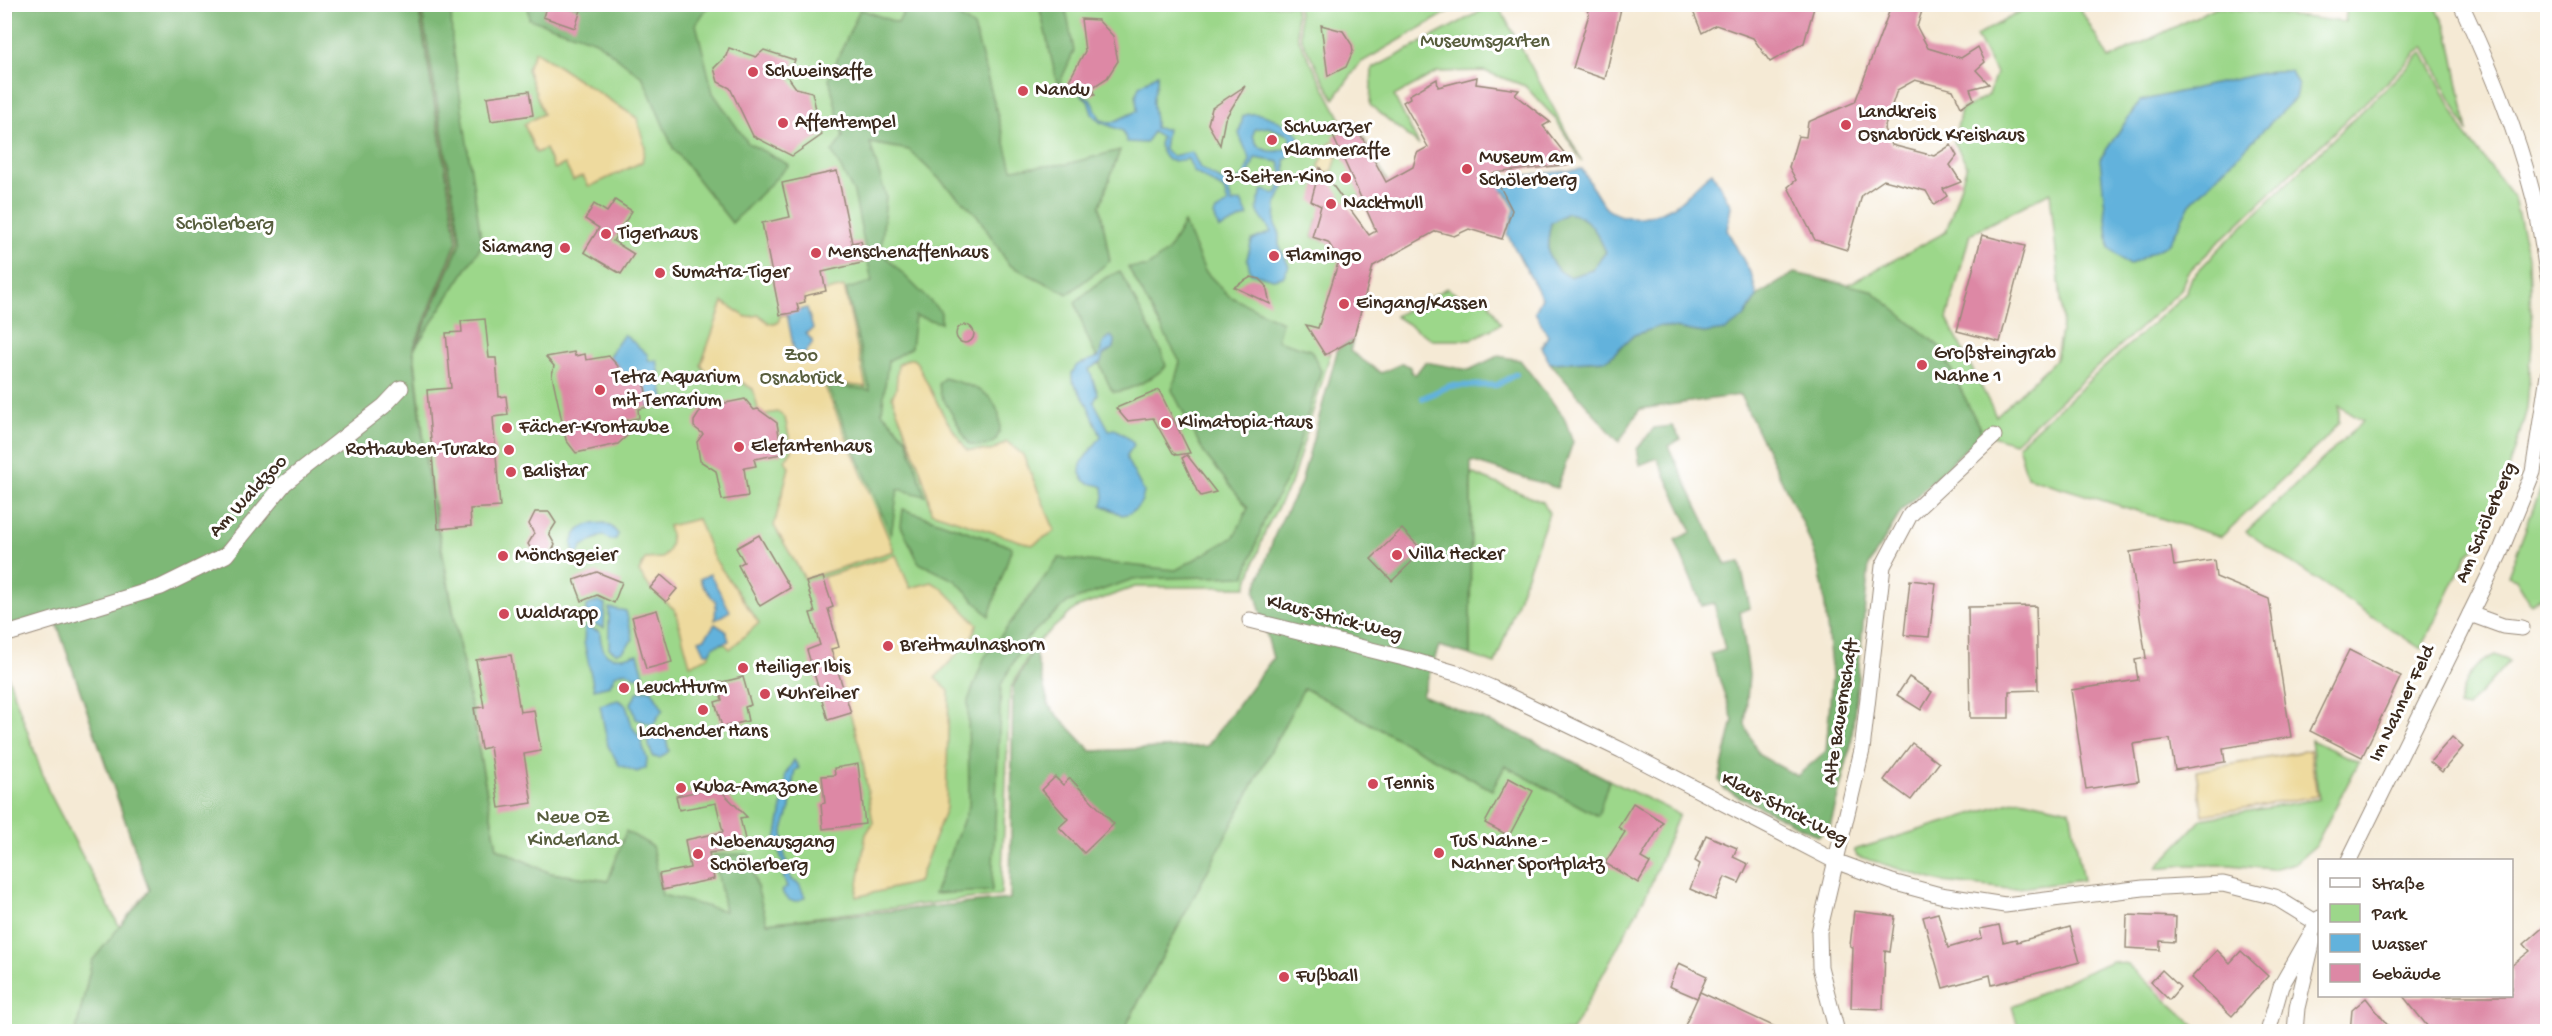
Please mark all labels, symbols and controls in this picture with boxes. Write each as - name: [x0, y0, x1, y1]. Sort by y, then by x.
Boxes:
- park label: Museumsgarten: [1420, 31, 1550, 54]
- place label: Schweinsaffe: [765, 61, 873, 84]
- marker: Schweinsaffe: [746, 65, 760, 79]
- place label: Nandu: [1035, 80, 1090, 103]
- marker: Nandu: [1016, 84, 1030, 98]
- place label: Landkreis Osnabrück Kreishaus: [1858, 102, 2025, 148]
- place label: Affentempel: [795, 112, 896, 135]
- marker: Affentempel: [776, 116, 790, 130]
- place label: Schwarzer Klammeraffe: [1284, 117, 1391, 163]
- marker: Landkreis Osnabrück Kreishaus: [1839, 118, 1853, 132]
- marker: Schwarzer Klammeraffe: [1265, 133, 1279, 147]
- place label: Museum am Schölerberg: [1479, 147, 1577, 193]
- marker: Museum am Schölerberg: [1460, 162, 1474, 176]
- place label: 3-Seiten-Kino: [1223, 167, 1334, 190]
- marker: 3-Seiten-Kino: [1339, 171, 1353, 185]
- place label: Nacktmull: [1343, 193, 1423, 216]
- marker: Nacktmull: [1324, 197, 1338, 211]
- park label: Schölerberg: [176, 214, 274, 237]
- place label: Tigerhaus: [617, 223, 698, 246]
- marker: Tigerhaus: [599, 227, 613, 241]
- place label: Siamang: [482, 237, 553, 260]
- marker: Siamang: [558, 241, 572, 255]
- place label: Menschenaffenhaus: [828, 242, 989, 265]
- place label: Flamingo: [1285, 245, 1362, 268]
- marker: Menschenaffenhaus: [809, 246, 823, 260]
- marker: Flamingo: [1267, 249, 1281, 263]
- place label: Sumatra-Tiger: [672, 262, 791, 285]
- marker: Sumatra-Tiger: [653, 266, 667, 280]
- place label: Eingang/Kassen: [1356, 293, 1488, 316]
- marker: Eingang/Kassen: [1337, 297, 1351, 311]
- place label: Großsteingrab Nahne 1: [1934, 343, 2056, 389]
- park label: Zoo Osnabrück: [760, 345, 844, 391]
- marker: Großsteingrab Nahne 1: [1915, 358, 1929, 372]
- place label: Tetra Aquarium mit Terrarium: [611, 367, 740, 413]
- marker: Tetra Aquarium mit Terrarium: [593, 383, 607, 397]
- place label: Klimatopia-Haus: [1178, 412, 1313, 435]
- marker: Klimatopia-Haus: [1159, 416, 1173, 430]
- place label: Fächer-Krontaube: [518, 417, 670, 440]
- marker: Fächer-Krontaube: [500, 421, 514, 435]
- place label: Elefantenhaus: [751, 436, 872, 459]
- place label: Rothauben-Turako: [346, 439, 497, 462]
- marker: Elefantenhaus: [732, 440, 746, 454]
- marker: Rothauben-Turako: [502, 443, 516, 457]
- street label: Am Waldzoo: [205, 451, 293, 543]
- street label: Am Schölerberg: [2451, 459, 2523, 587]
- place label: Balistar: [522, 461, 589, 484]
- marker: Balistar: [504, 465, 518, 479]
- place label: Villa Hecker: [1408, 544, 1506, 567]
- place label: Mönchsgeier: [515, 545, 619, 568]
- marker: Villa Hecker: [1390, 548, 1404, 562]
- marker: Mönchsgeier: [496, 549, 510, 563]
- street label: Klaus-Strick-Weg: [1264, 591, 1404, 647]
- place label: Waldrapp: [516, 603, 598, 626]
- marker: Waldrapp: [497, 607, 511, 621]
- place label: Breitmaulnashorn: [899, 635, 1045, 658]
- street label: Alte Bauernschaft: [1819, 636, 1865, 787]
- marker: Breitmaulnashorn: [881, 639, 895, 653]
- street label: Im Nahner Feld: [2365, 640, 2442, 766]
- place label: Heiliger Ibis: [755, 657, 851, 680]
- marker: Heiliger Ibis: [736, 661, 750, 675]
- place label: Leuchtturm: [636, 677, 728, 700]
- marker: Leuchtturm: [617, 681, 631, 695]
- place label: Kuhreiher: [777, 683, 860, 706]
- marker: Kuhreiher: [758, 687, 772, 701]
- marker: Lachender Hans: [696, 703, 710, 717]
- place label: Lachender Hans: [638, 721, 768, 744]
- street label: Klaus-Strick-Weg: [1717, 768, 1851, 852]
- place label: Tennis: [1384, 773, 1434, 796]
- place label: Kuba-Amazone: [693, 777, 818, 800]
- marker: Tennis: [1366, 777, 1380, 791]
- marker: Kuba-Amazone: [674, 781, 688, 795]
- park label: Neue OZ Kinderland: [528, 807, 621, 853]
- place label: TuS Nahne - Nahner Sportplatz: [1450, 831, 1606, 877]
- place label: Nebenausgang Schölerberg: [710, 832, 835, 878]
- marker: TuS Nahne - Nahner Sportplatz: [1432, 846, 1446, 860]
- marker: Nebenausgang Schölerberg: [691, 847, 705, 861]
- legend: [2318, 859, 2513, 997]
- text: Straße: [2372, 875, 2425, 896]
- text: Park: [2371, 905, 2408, 926]
- text: Wasser: [2372, 935, 2428, 956]
- text: Gebäude: [2372, 965, 2441, 986]
- place label: Fußball: [1295, 966, 1358, 989]
- marker: Fußball: [1277, 970, 1291, 984]

